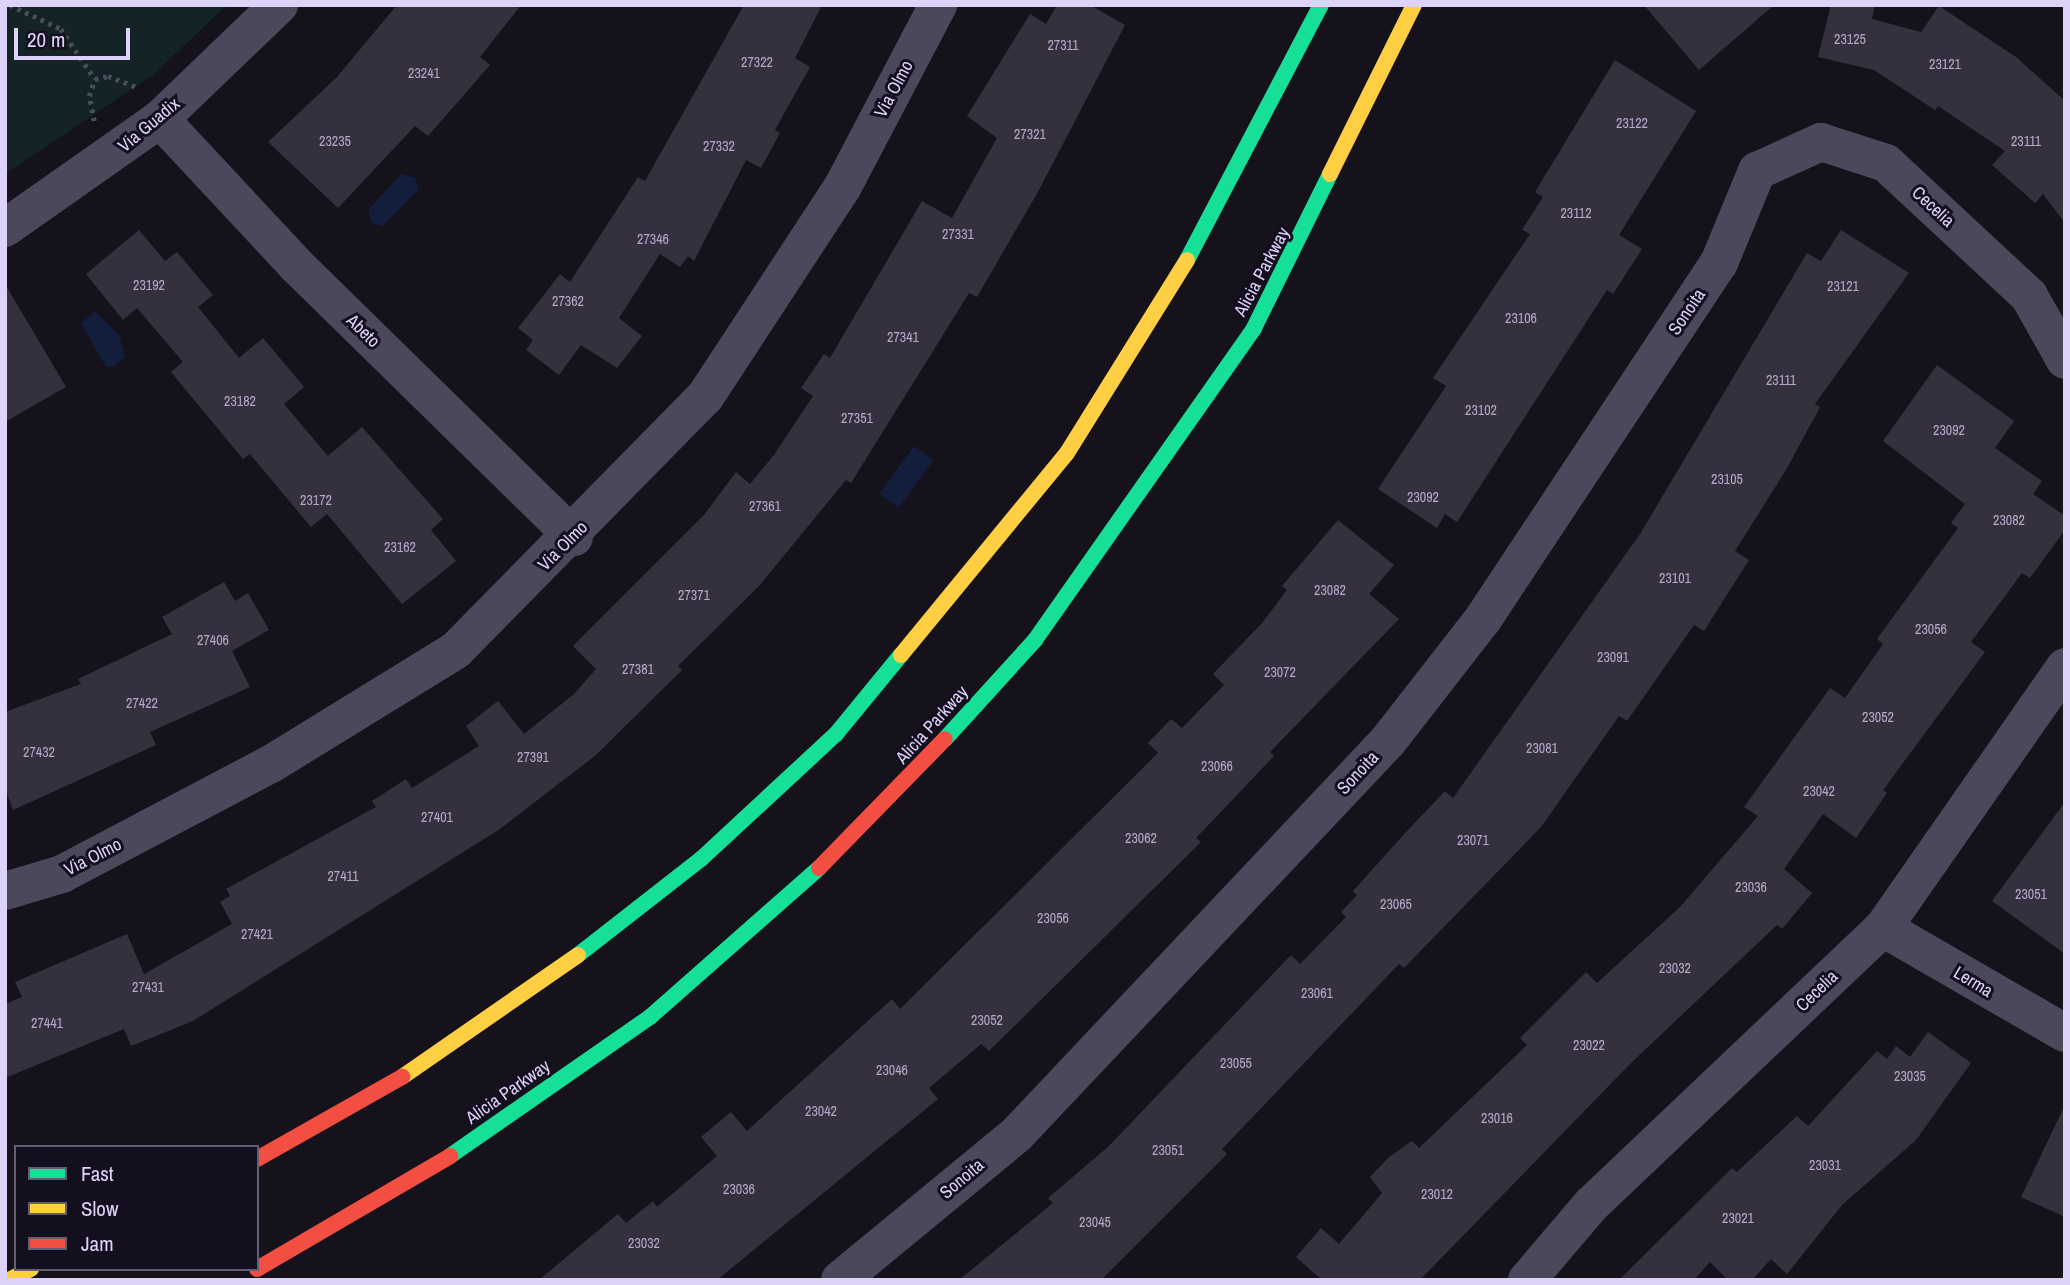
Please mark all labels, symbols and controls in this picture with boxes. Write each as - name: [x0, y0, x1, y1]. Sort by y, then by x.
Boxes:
- scale bar: [18, 14, 133, 58]
- text: 20 m: [27, 25, 65, 54]
- house number: 23125: [1834, 31, 1866, 47]
- house number: 27311: [1047, 37, 1079, 53]
- house number: 27322: [741, 54, 773, 70]
- house number: 23121: [1929, 56, 1961, 72]
- street label: Via Olmo: [870, 57, 918, 121]
- house number: 23241: [408, 65, 440, 81]
- street label: Via Guadix: [114, 93, 184, 157]
- house number: 23122: [1616, 115, 1648, 131]
- house number: 27321: [1014, 126, 1046, 142]
- house number: 23235: [319, 133, 351, 149]
- house number: 23111: [2011, 133, 2041, 149]
- house number: 27332: [703, 138, 735, 154]
- street label: Cecelia: [1907, 182, 1959, 232]
- house number: 23112: [1560, 205, 1592, 221]
- street label: Alicia Parkway: [1230, 224, 1294, 320]
- house number: 27331: [942, 226, 974, 242]
- house number: 27346: [637, 231, 669, 247]
- house number: 23192: [133, 277, 165, 293]
- house number: 23121: [1827, 278, 1859, 294]
- street label: Sonoita: [1664, 285, 1710, 339]
- house number: 27362: [552, 293, 584, 309]
- street label: Abeto: [342, 310, 384, 352]
- house number: 23106: [1505, 310, 1537, 326]
- house number: 27341: [887, 329, 919, 345]
- house number: 23111: [1766, 372, 1796, 388]
- house number: 23182: [224, 393, 256, 409]
- house number: 23102: [1465, 402, 1497, 418]
- house number: 27351: [841, 410, 873, 426]
- house number: 23092: [1933, 422, 1965, 438]
- house number: 23105: [1711, 471, 1743, 487]
- house number: 23092: [1407, 489, 1439, 505]
- house number: 23172: [300, 492, 332, 508]
- house number: 27361: [749, 498, 781, 514]
- house number: 23082: [1993, 512, 2025, 528]
- street label: Via Olmo: [534, 517, 592, 575]
- house number: 23162: [384, 539, 416, 555]
- house number: 23101: [1659, 570, 1691, 586]
- house number: 23082: [1314, 582, 1346, 598]
- house number: 27371: [678, 587, 710, 603]
- house number: 23056: [1915, 621, 1947, 637]
- house number: 27406: [197, 632, 229, 648]
- house number: 23091: [1597, 649, 1629, 665]
- house number: 27381: [622, 661, 654, 677]
- house number: 23072: [1264, 664, 1296, 680]
- street label: Alicia Parkway: [891, 682, 973, 768]
- house number: 27422: [126, 695, 158, 711]
- house number: 23052: [1862, 709, 1894, 725]
- house number: 23081: [1526, 740, 1558, 756]
- house number: 27432: [23, 744, 55, 760]
- street label: Sonoita: [1333, 747, 1383, 799]
- house number: 27391: [517, 749, 549, 765]
- house number: 23066: [1201, 758, 1233, 774]
- house number: 23042: [1803, 783, 1835, 799]
- house number: 27401: [421, 809, 453, 825]
- house number: 23062: [1125, 830, 1157, 846]
- house number: 23071: [1457, 832, 1489, 848]
- street label: Via Olmo: [61, 833, 125, 881]
- house number: 27411: [327, 868, 359, 884]
- house number: 23036: [1735, 879, 1767, 895]
- house number: 23051: [2015, 886, 2047, 902]
- house number: 23065: [1380, 896, 1412, 912]
- house number: 23056: [1037, 910, 1069, 926]
- house number: 27421: [241, 926, 273, 942]
- house number: 23032: [1659, 960, 1691, 976]
- street label: Lerma: [1950, 962, 1996, 1002]
- street label: Cecelia: [1791, 966, 1843, 1016]
- house number: 27431: [132, 979, 164, 995]
- house number: 23061: [1301, 985, 1333, 1001]
- house number: 23052: [971, 1012, 1003, 1028]
- house number: 27441: [31, 1015, 63, 1031]
- house number: 23022: [1573, 1037, 1605, 1053]
- street label: Alicia Parkway: [462, 1055, 554, 1129]
- house number: 23055: [1220, 1055, 1252, 1071]
- house number: 23046: [876, 1062, 908, 1078]
- house number: 23035: [1894, 1068, 1926, 1084]
- house number: 23042: [805, 1103, 837, 1119]
- house number: 23016: [1481, 1110, 1513, 1126]
- house number: 23051: [1152, 1142, 1184, 1158]
- legend: [14, 1145, 259, 1271]
- street label: Sonoita: [936, 1154, 988, 1204]
- house number: 23031: [1809, 1157, 1841, 1173]
- text: Fast: [81, 1159, 114, 1188]
- house number: 23036: [723, 1181, 755, 1197]
- house number: 23012: [1421, 1186, 1453, 1202]
- text: Slow: [81, 1194, 118, 1223]
- house number: 23021: [1722, 1210, 1754, 1226]
- house number: 23045: [1079, 1214, 1111, 1230]
- text: Jam: [81, 1229, 114, 1258]
- house number: 23032: [628, 1235, 660, 1251]

